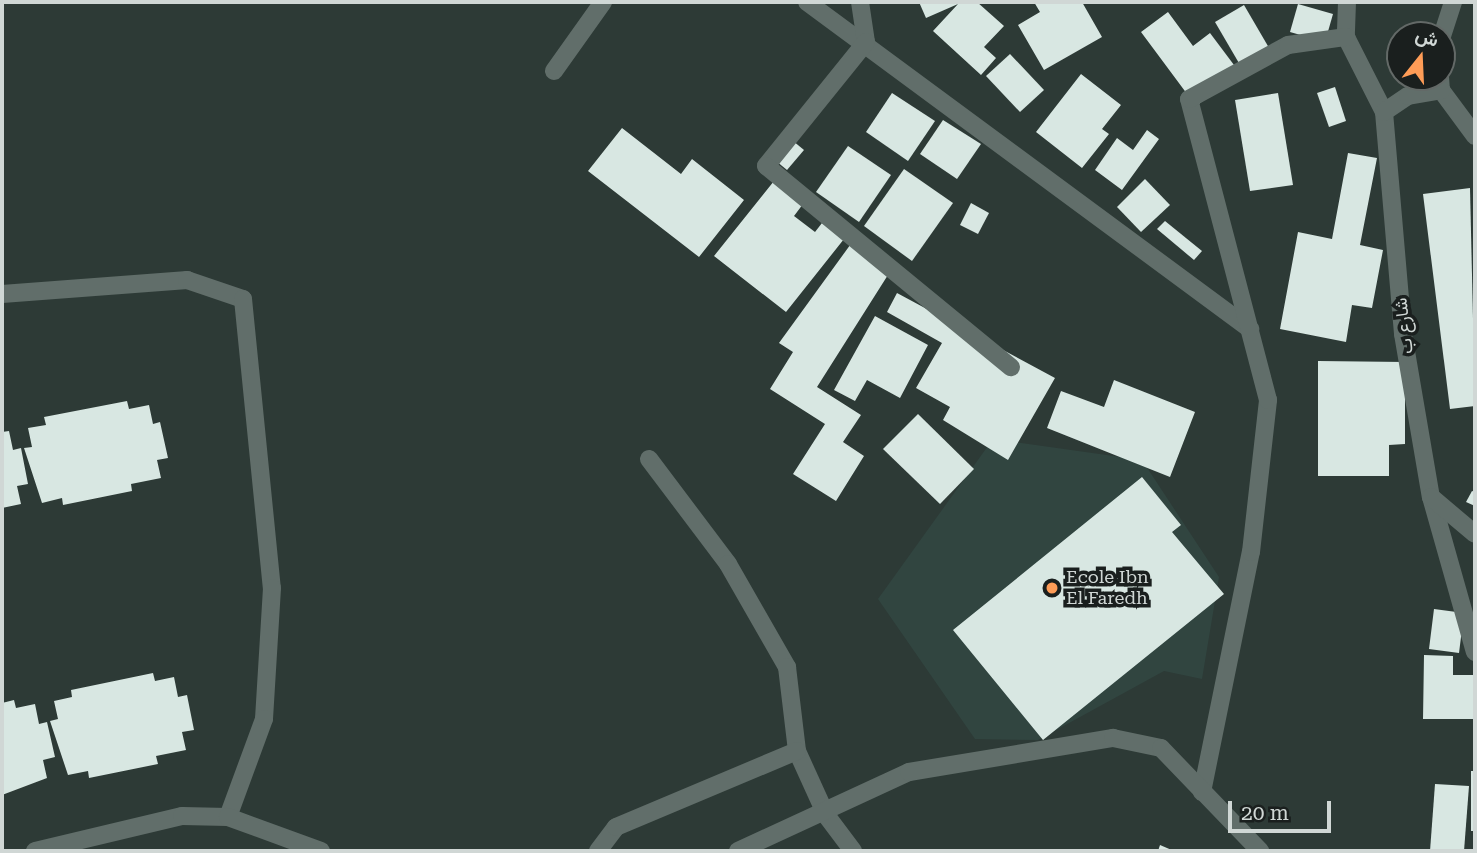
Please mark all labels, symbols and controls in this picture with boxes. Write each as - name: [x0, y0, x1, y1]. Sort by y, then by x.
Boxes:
- north arrow: [1386, 21, 1456, 91]
- text: ش: [1413, 23, 1441, 52]
- street label: شارع ب: [1390, 297, 1418, 355]
- place label: Ecole Ibn El Faredh: [1066, 567, 1149, 610]
- marker: Ecole Ibn El Faredh: [1044, 580, 1060, 596]
- scale bar: [1232, 786, 1335, 830]
- text: 20 m: [1241, 801, 1289, 825]

